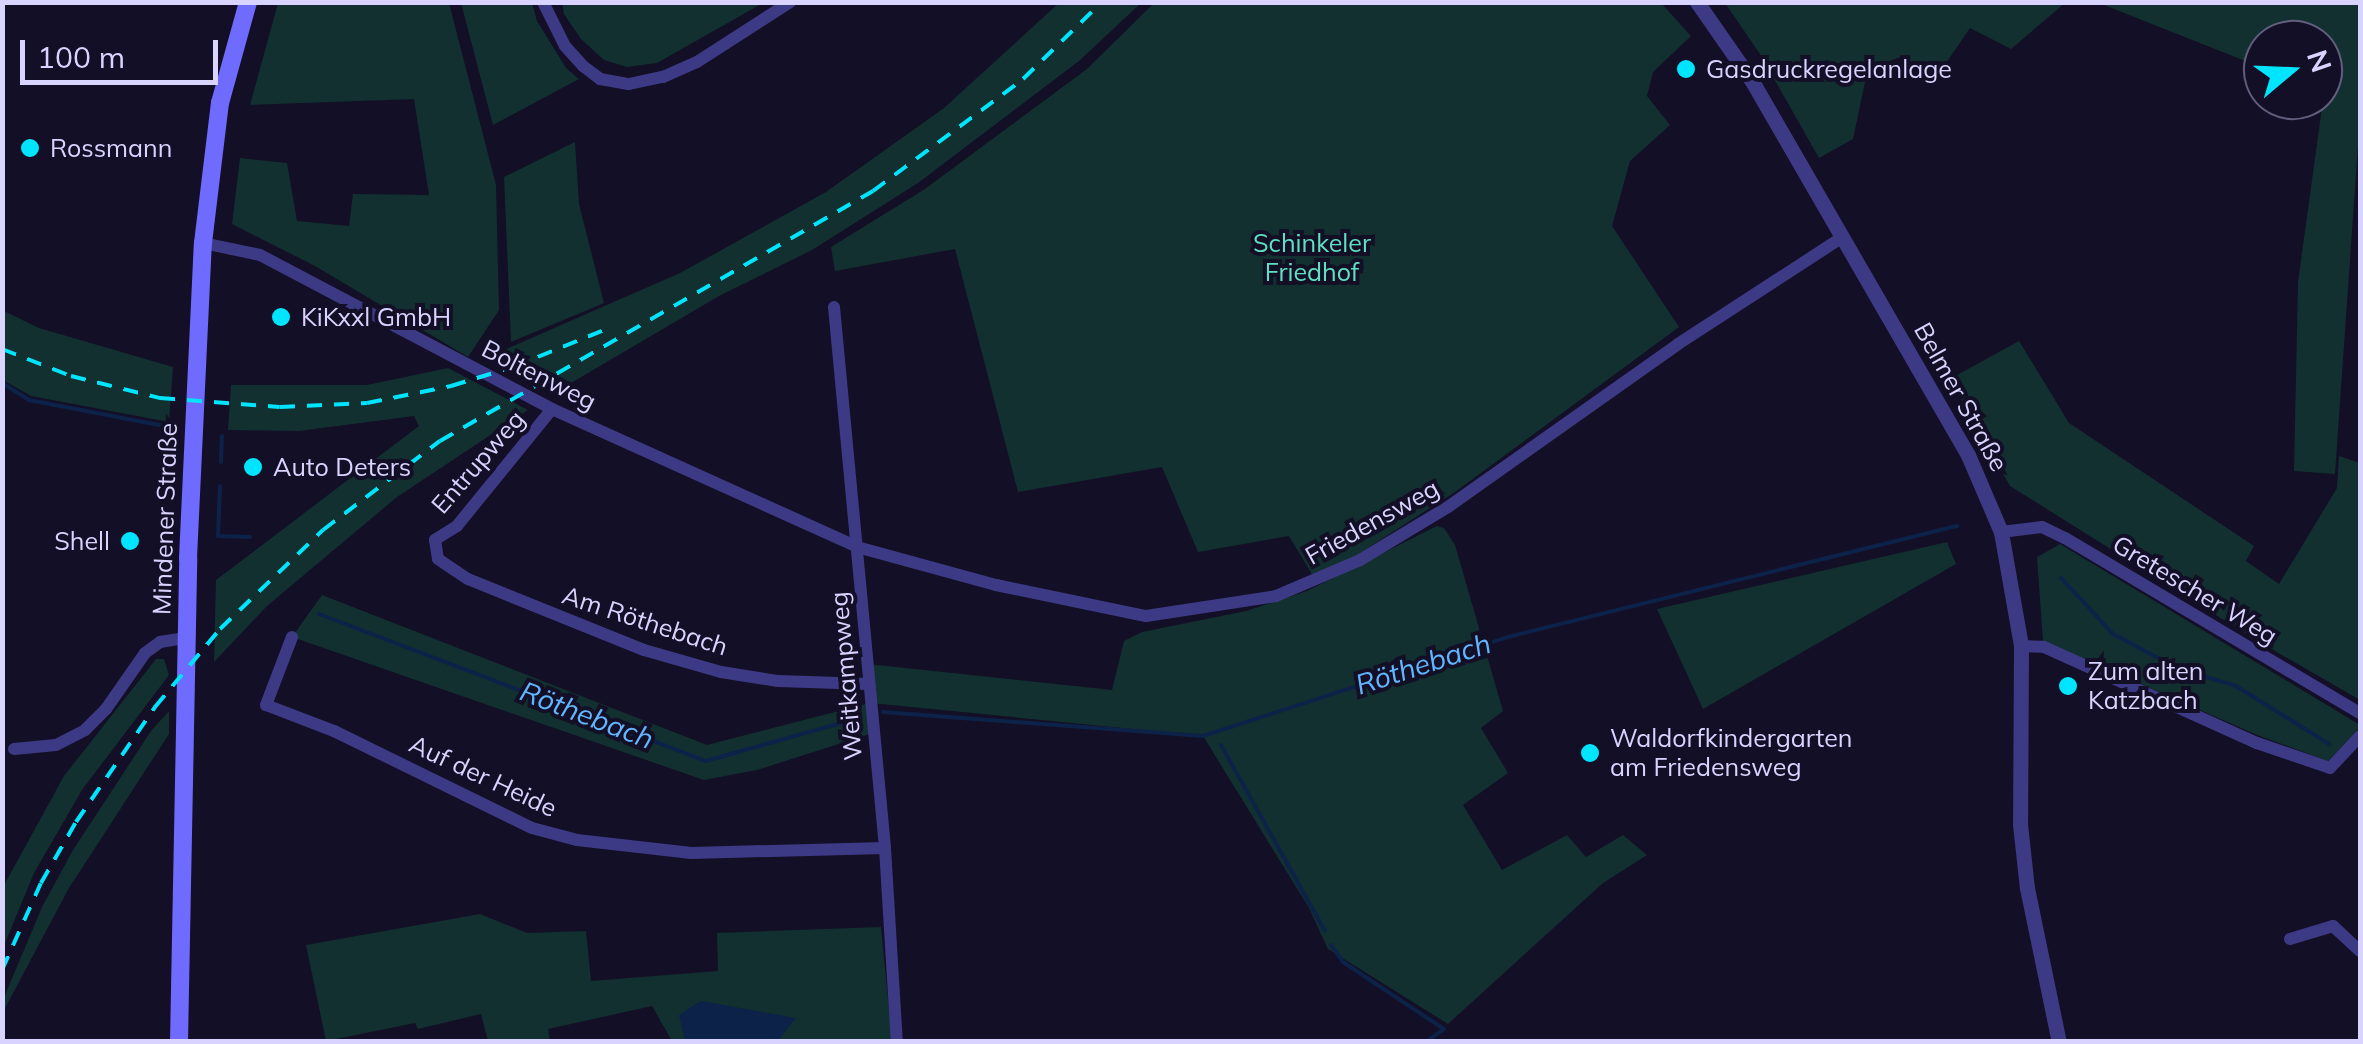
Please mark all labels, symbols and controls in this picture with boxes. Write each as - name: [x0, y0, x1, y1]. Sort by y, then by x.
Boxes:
- scale bar: [25, 20, 222, 82]
- north arrow: [2243, 20, 2343, 120]
- text: 100 m: [37, 38, 125, 76]
- text: N: [2300, 45, 2340, 76]
- place label: Gasdruckregelanlage: [1706, 54, 1952, 84]
- marker: Gasdruckregelanlage: [1675, 58, 1697, 80]
- place label: Rossmann: [50, 133, 172, 163]
- marker: Rossmann: [19, 137, 41, 159]
- park label: Schinkeler Friedhof: [1253, 229, 1371, 288]
- place label: KiKxxl GmbH: [301, 302, 451, 332]
- marker: KiKxxl GmbH: [270, 306, 292, 328]
- street label: Belmer Straße: [1908, 317, 2014, 477]
- street label: Boltenweg: [477, 333, 601, 417]
- street label: Entrupweg: [425, 404, 531, 520]
- street label: Mindener Straße: [147, 422, 183, 616]
- place label: Auto Deters: [273, 452, 411, 482]
- marker: Auto Deters: [242, 456, 264, 478]
- street label: Friedensweg: [1300, 473, 1444, 571]
- place label: Shell: [54, 526, 110, 556]
- street label: Gretescher Weg: [2107, 529, 2283, 651]
- marker: Shell: [119, 530, 141, 552]
- street label: Am Röthebach: [559, 580, 731, 662]
- street label: Weitkampweg: [824, 590, 868, 762]
- water label: Röthebach: [1351, 626, 1495, 702]
- place label: Zum alten Katzbach: [2088, 657, 2203, 716]
- water label: Röthebach: [516, 674, 658, 756]
- marker: Zum alten Katzbach: [2057, 675, 2079, 697]
- place label: Waldorfkindergarten am Friedensweg: [1610, 724, 1852, 783]
- street label: Auf der Heide: [404, 729, 562, 823]
- marker: Waldorfkindergarten am Friedensweg: [1579, 742, 1601, 764]

